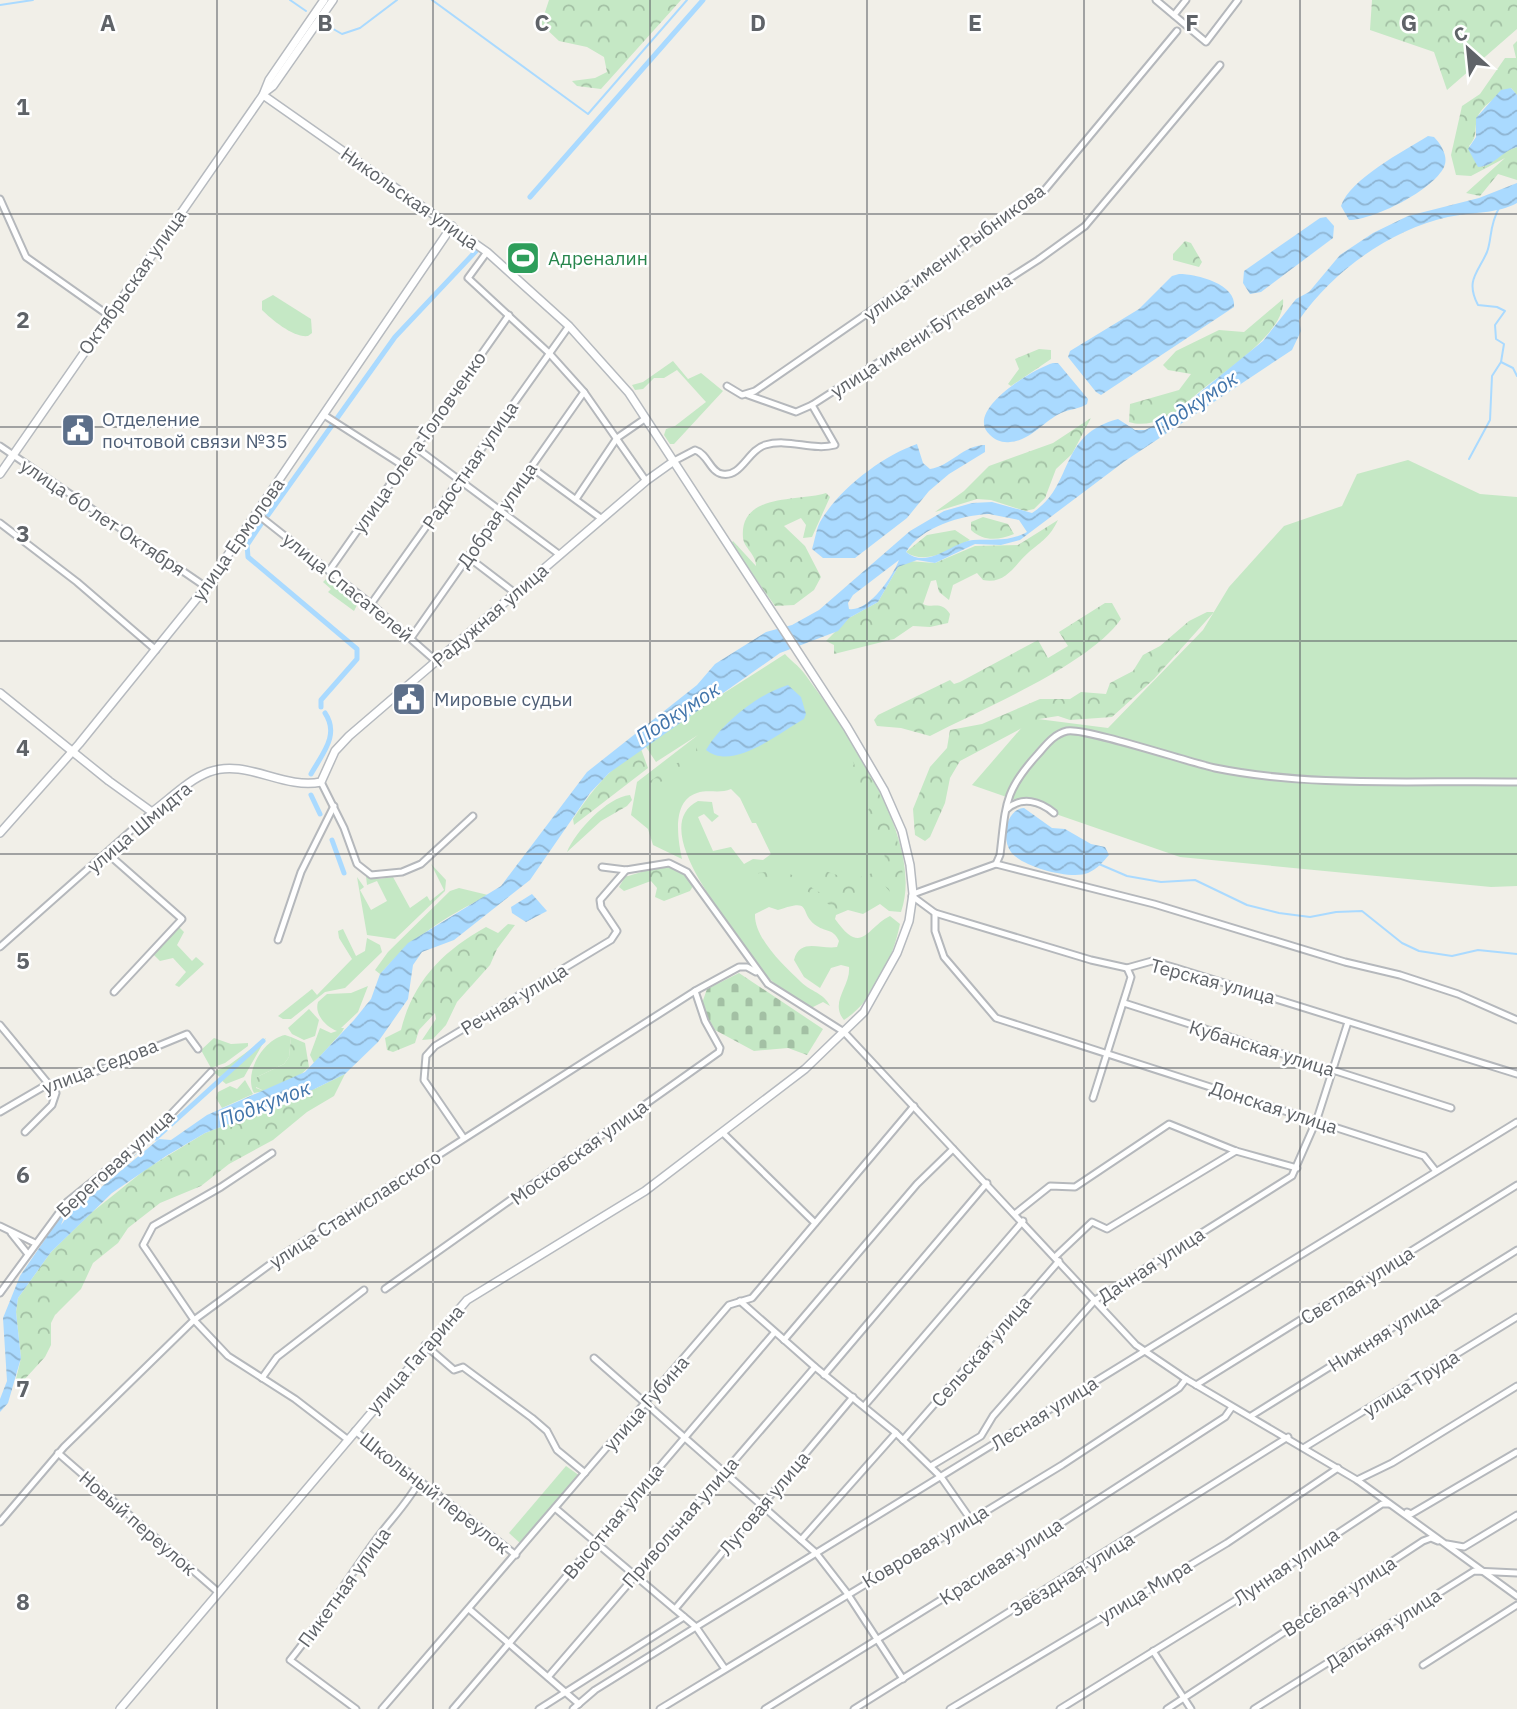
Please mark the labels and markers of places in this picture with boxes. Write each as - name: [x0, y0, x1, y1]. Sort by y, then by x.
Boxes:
- sports icon: Адреналин: [504, 239, 542, 277]
- place label: Адреналин: [548, 246, 648, 270]
- place label: Отделение почтовой связи №35: [102, 407, 288, 453]
- public building icon: Отделение почтовой связи №35: [59, 411, 97, 449]
- public building icon: Мировые судьи: [390, 680, 428, 718]
- place label: Мировые судьи: [434, 687, 573, 711]

